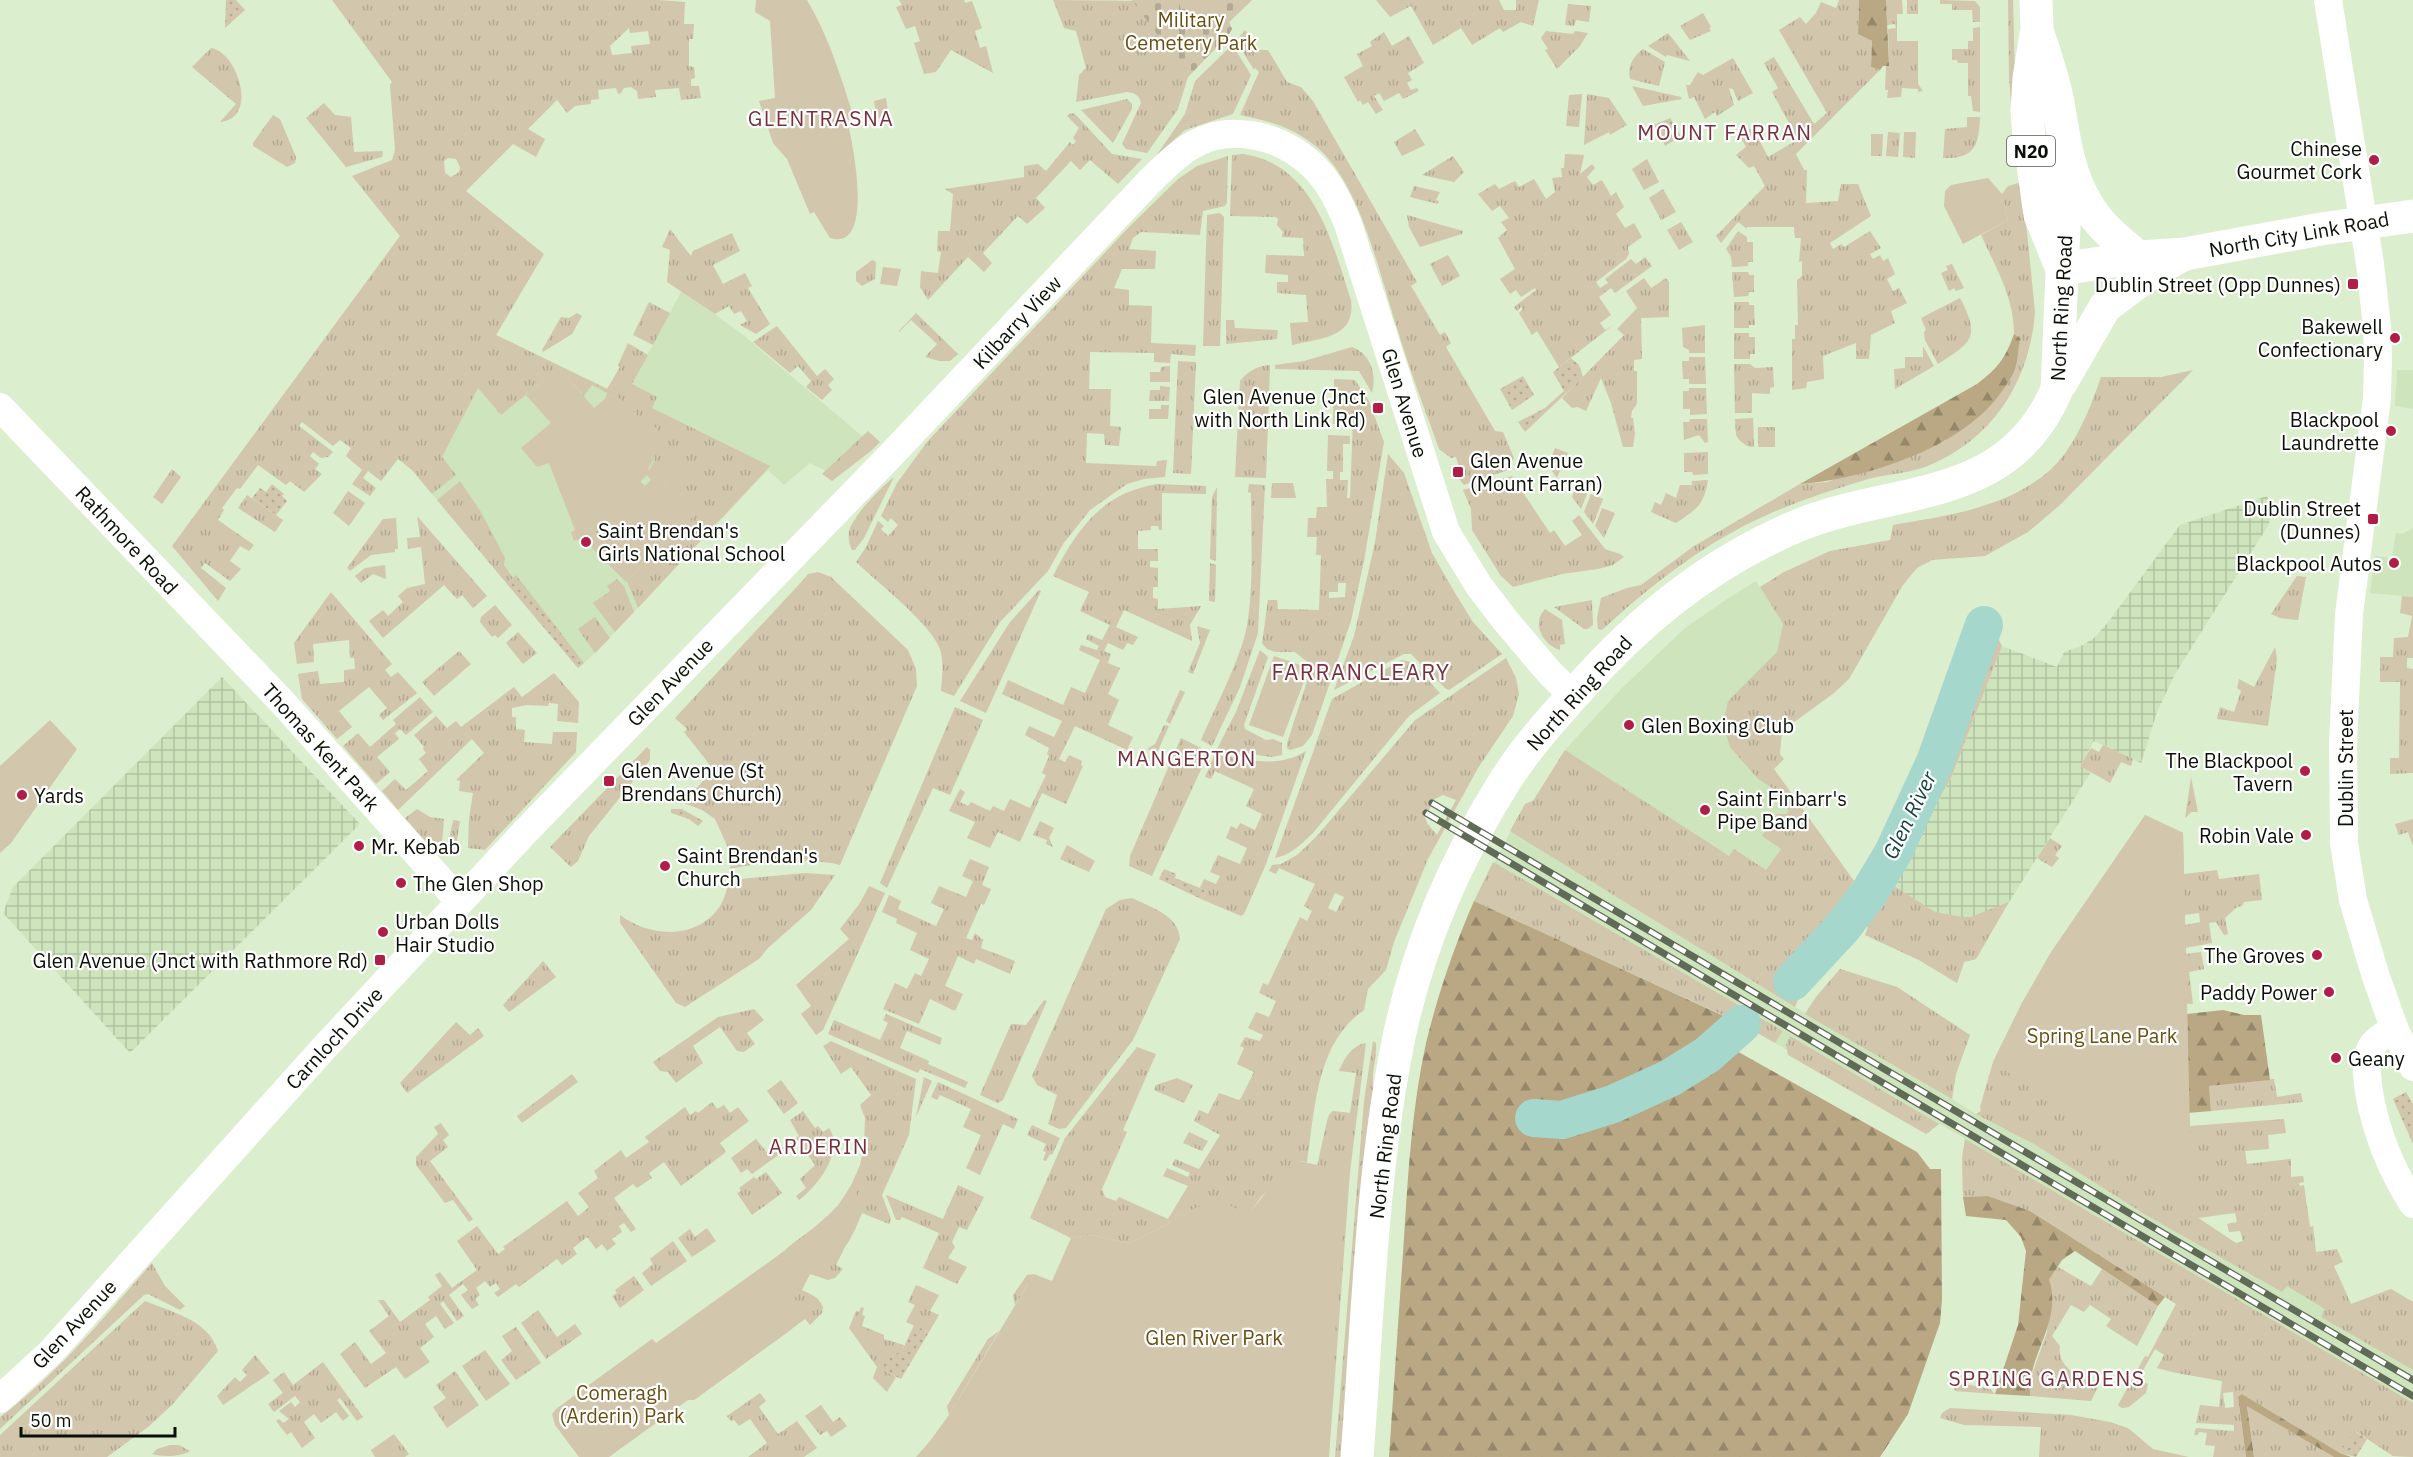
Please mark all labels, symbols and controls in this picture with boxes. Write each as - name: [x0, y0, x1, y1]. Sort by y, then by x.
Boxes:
- park label: Military Cemetery Park: [1125, 6, 1258, 56]
- district label: GLENTRASNA: [748, 104, 894, 132]
- district label: MOUNT FARRAN: [1637, 118, 1813, 146]
- place label: Chinese Gourmet Cork: [2237, 135, 2362, 185]
- road number: N20: [2007, 136, 2055, 166]
- marker: Chinese Gourmet Cork: [2367, 153, 2381, 167]
- street label: North City Link Road: [2207, 205, 2391, 263]
- street label: North Ring Road: [2044, 234, 2078, 382]
- street label: Kilbarry View: [967, 269, 1067, 375]
- place label: Dublin Street (Opp Dunnes): [2095, 271, 2341, 298]
- marker: Dublin Street (Opp Dunnes): [2346, 277, 2360, 291]
- place label: Bakewell Confectionary: [2258, 313, 2383, 363]
- marker: Bakewell Confectionary: [2388, 331, 2402, 345]
- street label: Glen Avenue: [1376, 345, 1434, 461]
- place label: Glen Avenue (Jnct with North Link Rd): [1194, 383, 1366, 433]
- marker: Glen Avenue (Jnct with North Link Rd): [1371, 401, 1385, 415]
- place label: Blackpool Laundrette: [2281, 406, 2379, 456]
- marker: Blackpool Laundrette: [2384, 424, 2398, 438]
- place label: Glen Avenue (Mount Farran): [1470, 447, 1603, 497]
- marker: Glen Avenue (Mount Farran): [1451, 465, 1465, 479]
- street label: Rathmore Road: [70, 480, 184, 600]
- place label: Dublin Street (Dunnes): [2243, 495, 2361, 545]
- marker: Dublin Street (Dunnes): [2366, 512, 2380, 526]
- place label: Saint Brendan's Girls National School: [598, 517, 785, 567]
- marker: Saint Brendan's Girls National School: [579, 535, 593, 549]
- place label: Blackpool Autos: [2236, 550, 2382, 577]
- marker: Blackpool Autos: [2387, 556, 2401, 570]
- street label: North Ring Road: [1520, 630, 1638, 756]
- street label: Glen Avenue: [621, 632, 719, 732]
- district label: FARRANCLEARY: [1271, 657, 1451, 686]
- street label: Thomas Kent Park: [256, 677, 386, 817]
- street label: Dublin Street: [2332, 709, 2359, 827]
- place label: Glen Boxing Club: [1641, 712, 1794, 739]
- marker: Glen Boxing Club: [1622, 718, 1636, 732]
- district label: MANGERTON: [1117, 744, 1257, 772]
- place label: The Blackpool Tavern: [2165, 747, 2293, 797]
- place label: Glen Avenue (St Brendans Church): [621, 757, 782, 807]
- marker: The Blackpool Tavern: [2298, 764, 2312, 778]
- water label: Glen River: [1876, 765, 1943, 863]
- marker: Glen Avenue (St Brendans Church): [602, 774, 616, 788]
- place label: Yards: [34, 782, 84, 809]
- place label: Saint Finbarr's Pipe Band: [1717, 785, 1847, 835]
- marker: Yards: [15, 788, 29, 802]
- marker: Saint Finbarr's Pipe Band: [1698, 803, 1712, 817]
- place label: Robin Vale: [2199, 822, 2294, 849]
- marker: Robin Vale: [2299, 828, 2313, 842]
- place label: Mr. Kebab: [371, 833, 460, 860]
- marker: Mr. Kebab: [352, 839, 366, 853]
- place label: Saint Brendan's Church: [677, 842, 818, 892]
- marker: Saint Brendan's Church: [658, 859, 672, 873]
- place label: The Glen Shop: [413, 870, 544, 897]
- marker: The Glen Shop: [394, 876, 408, 890]
- place label: Urban Dolls Hair Studio: [395, 908, 499, 958]
- marker: Urban Dolls Hair Studio: [376, 925, 390, 939]
- place label: The Groves: [2204, 942, 2305, 969]
- place label: Glen Avenue (Jnct with Rathmore Rd): [33, 947, 368, 974]
- marker: The Groves: [2310, 948, 2324, 962]
- marker: Glen Avenue (Jnct with Rathmore Rd): [373, 953, 387, 967]
- place label: Paddy Power: [2200, 979, 2317, 1006]
- street label: Carnloch Drive: [279, 981, 389, 1095]
- marker: Paddy Power: [2322, 985, 2336, 999]
- park label: Spring Lane Park: [2027, 1022, 2178, 1049]
- place label: Geany: [2348, 1045, 2405, 1072]
- marker: Geany: [2329, 1051, 2343, 1065]
- street label: North Ring Road: [1363, 1072, 1407, 1220]
- district label: ARDERIN: [769, 1132, 869, 1160]
- street label: Glen Avenue: [26, 1273, 122, 1375]
- park label: Glen River Park: [1145, 1324, 1283, 1351]
- district label: SPRING GARDENS: [1948, 1364, 2146, 1392]
- park label: Comeragh (Arderin) Park: [560, 1379, 685, 1429]
- scale bar: [21, 1400, 176, 1438]
- text: 50 m: [30, 1409, 72, 1432]

